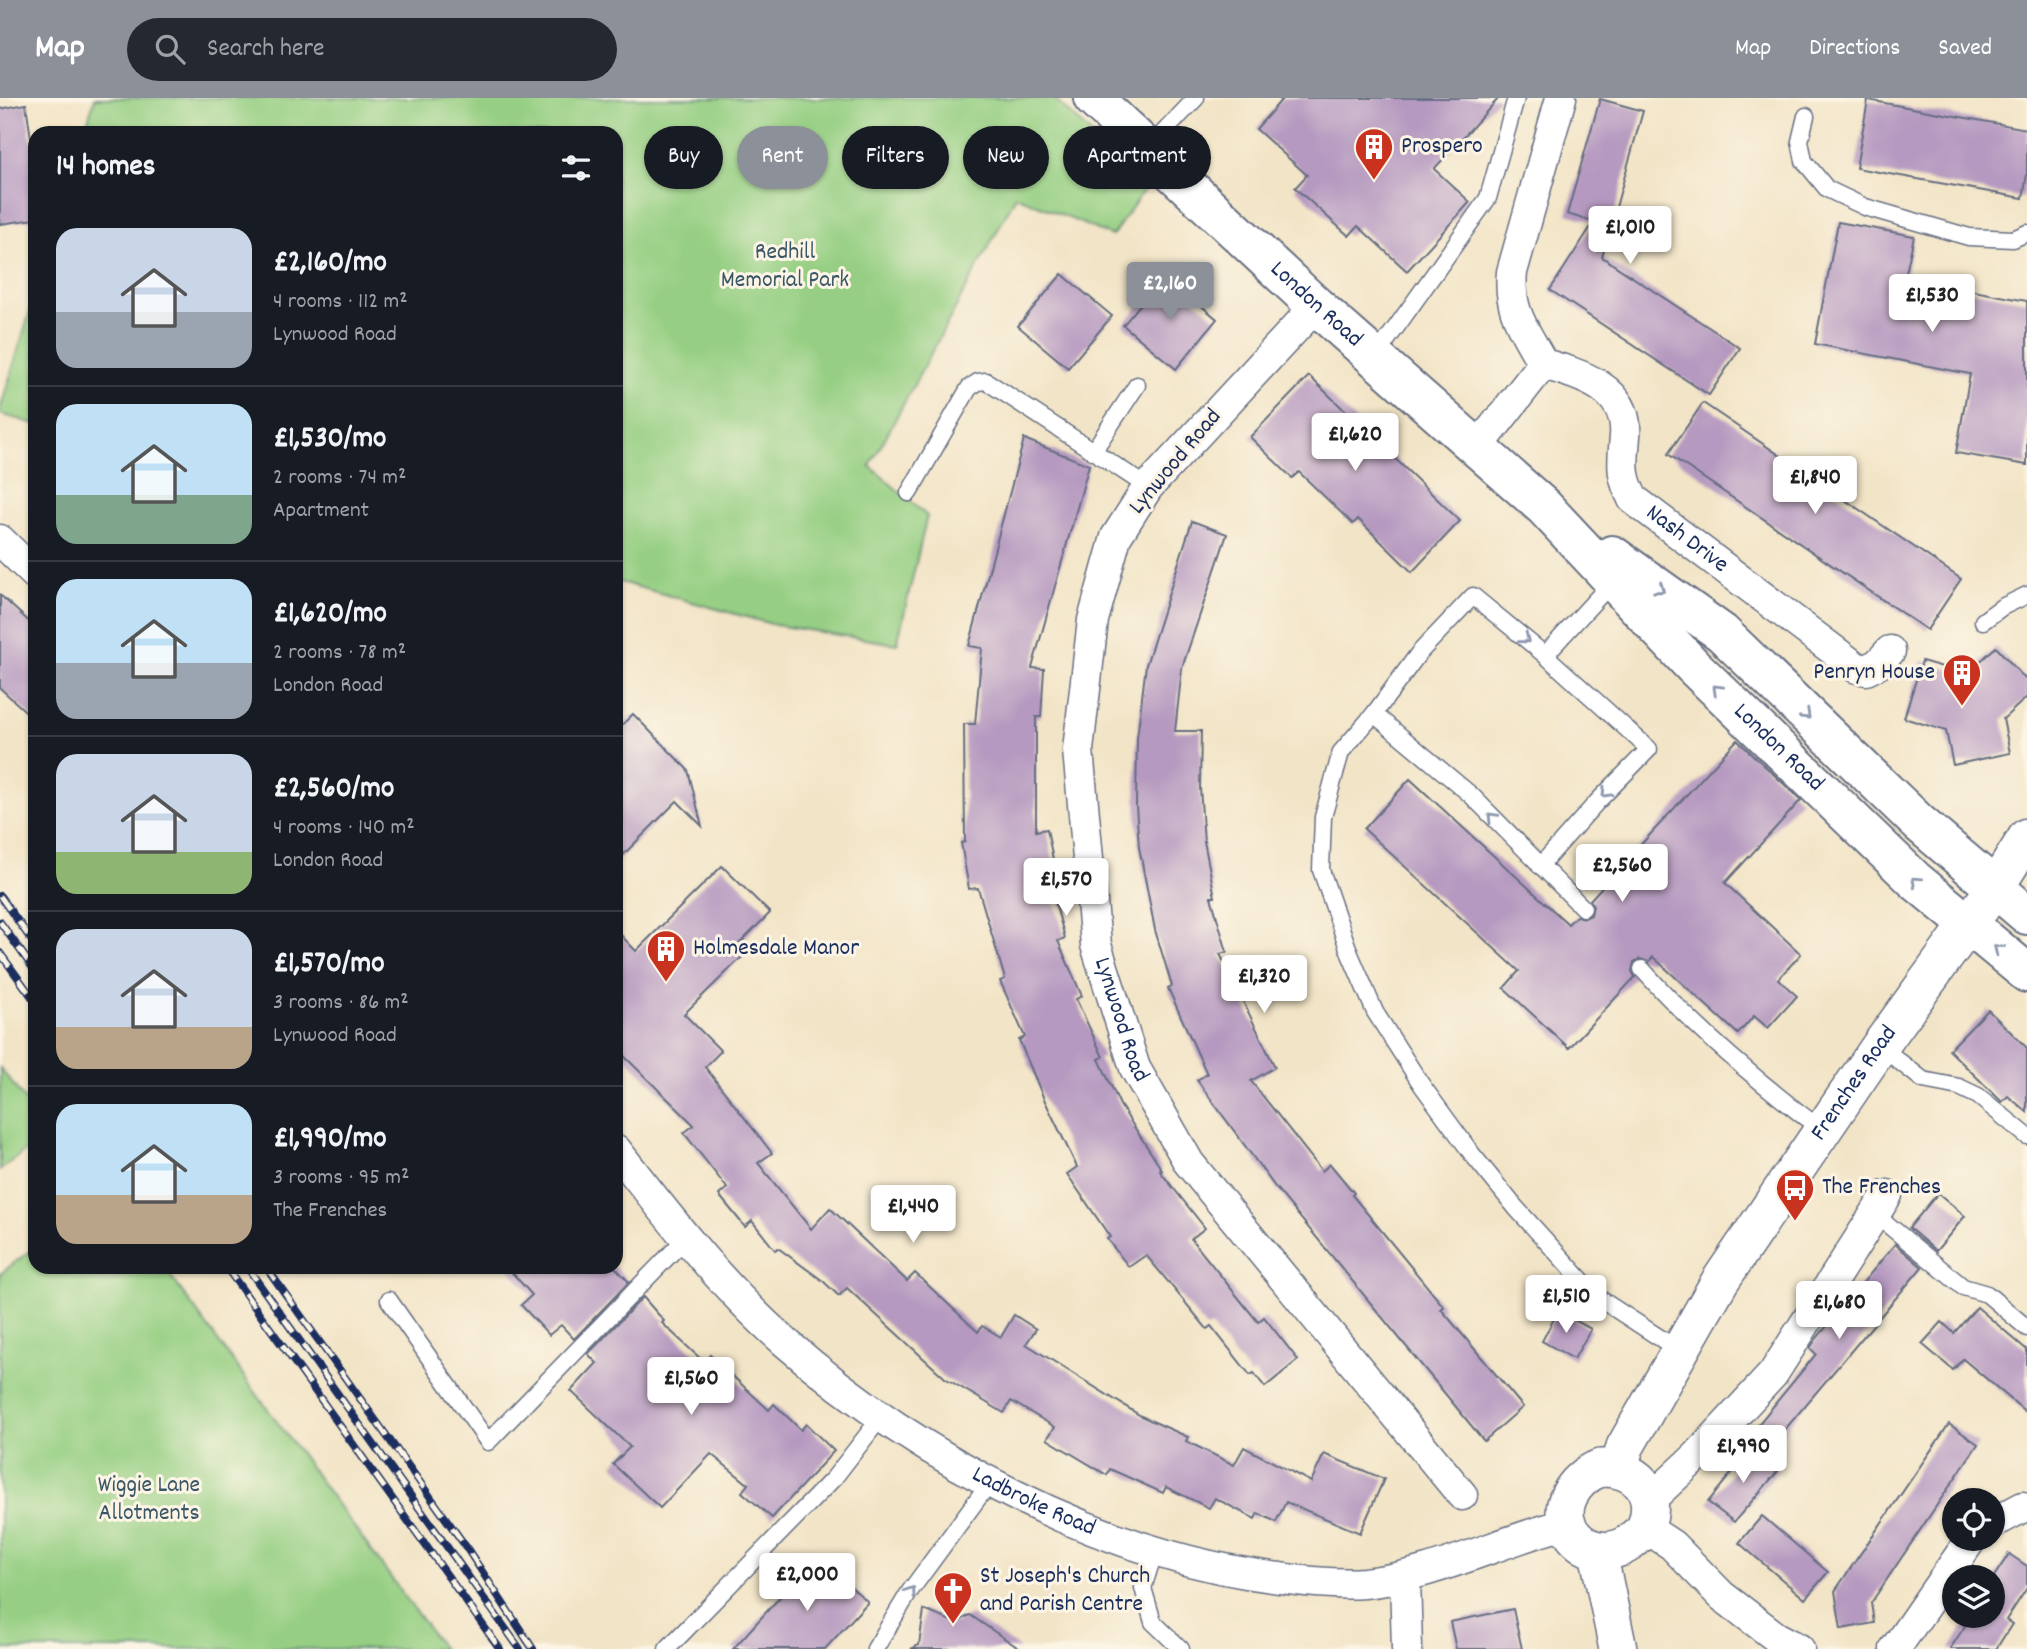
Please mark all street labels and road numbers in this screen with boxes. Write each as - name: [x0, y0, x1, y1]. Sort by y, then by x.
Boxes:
- street label: London Road: [1262, 254, 1370, 356]
- street label: Lynwood Road: [1121, 402, 1231, 522]
- street label: Nash Drive: [1638, 497, 1735, 582]
- street label: London Road: [1725, 696, 1831, 800]
- street label: Lynwood Road: [1084, 953, 1157, 1089]
- street label: Frenches Road: [1803, 1019, 1906, 1148]
- street label: Ladbroke Road: [965, 1459, 1100, 1546]

